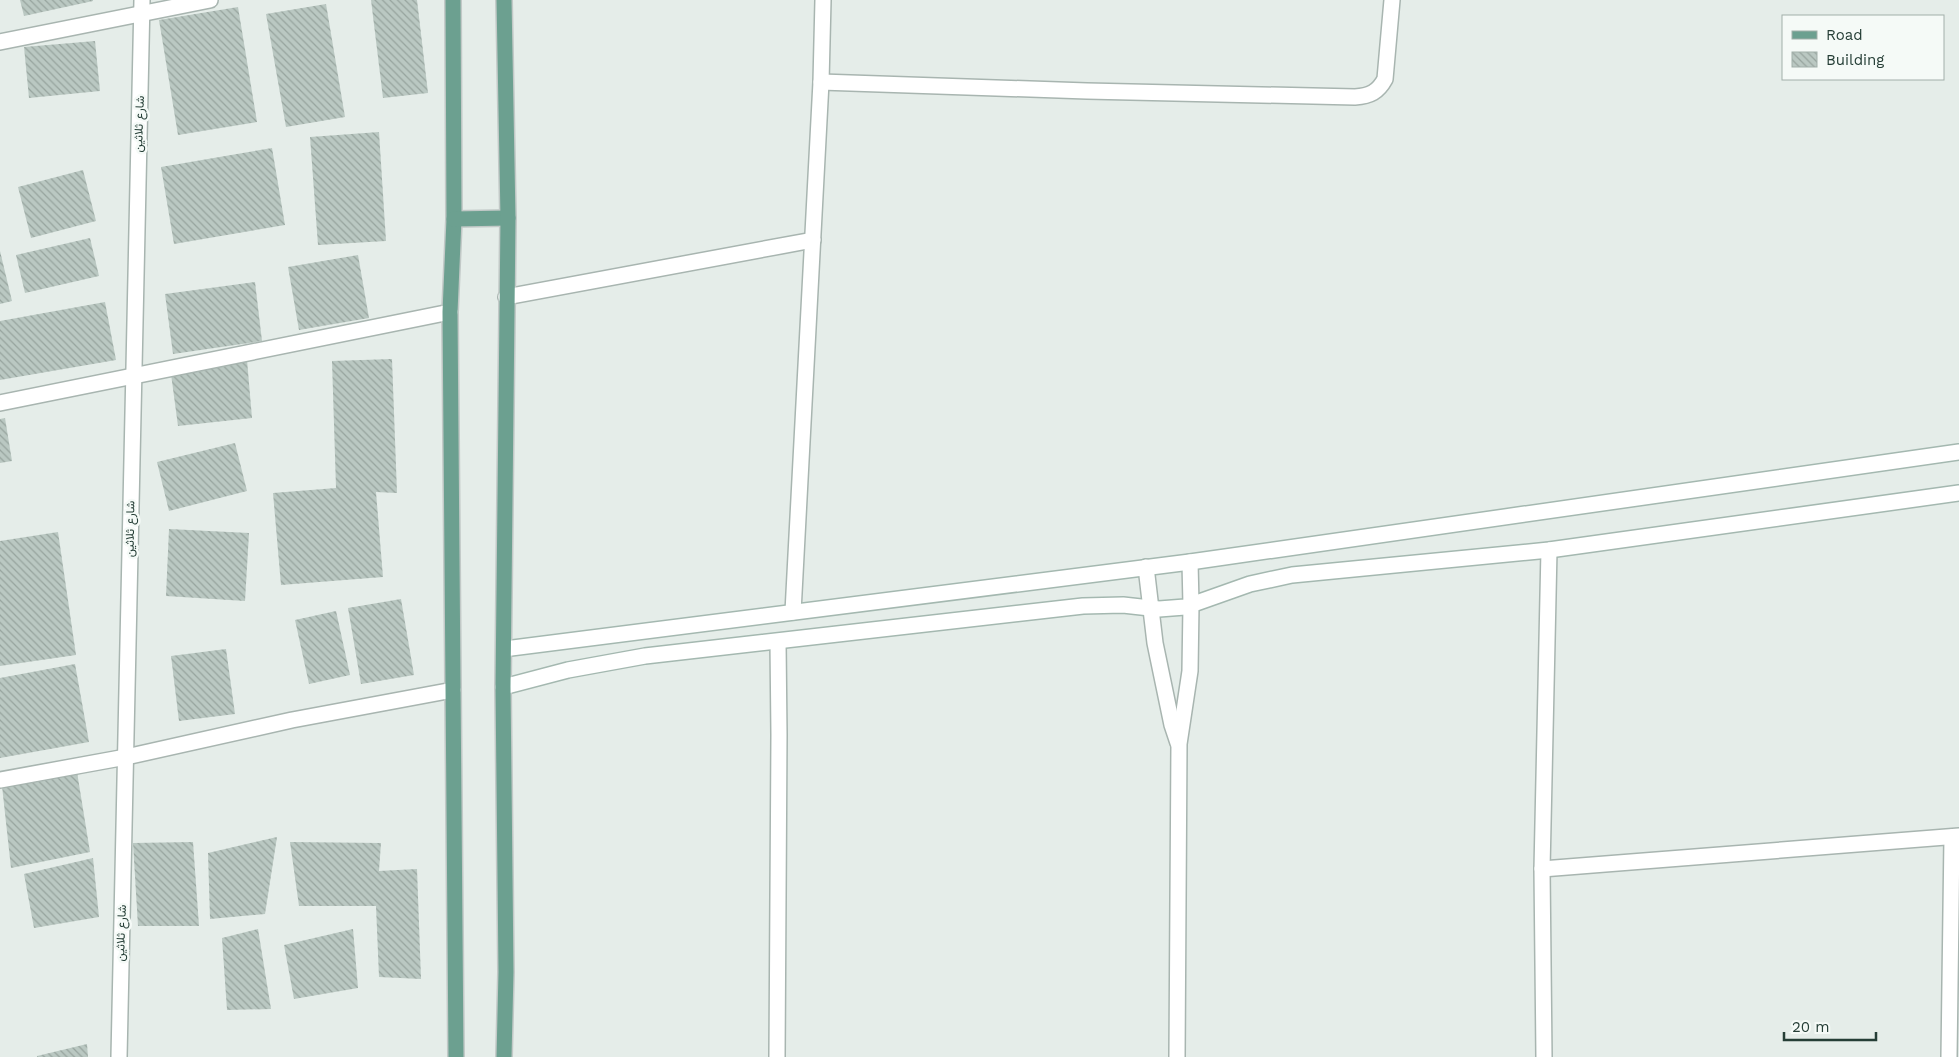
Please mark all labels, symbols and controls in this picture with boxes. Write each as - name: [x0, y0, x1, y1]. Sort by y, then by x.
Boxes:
- legend: [1782, 15, 1944, 80]
- text: Road: [1826, 26, 1863, 44]
- text: Building: [1826, 51, 1884, 69]
- street label: شارع ثلاثين: [131, 96, 149, 153]
- street label: شارع ثلاثين: [123, 501, 139, 557]
- street label: شارع ثلاثين: [113, 905, 131, 962]
- scale bar: [1784, 1010, 1876, 1042]
- text: 20 m: [1792, 1018, 1830, 1036]

